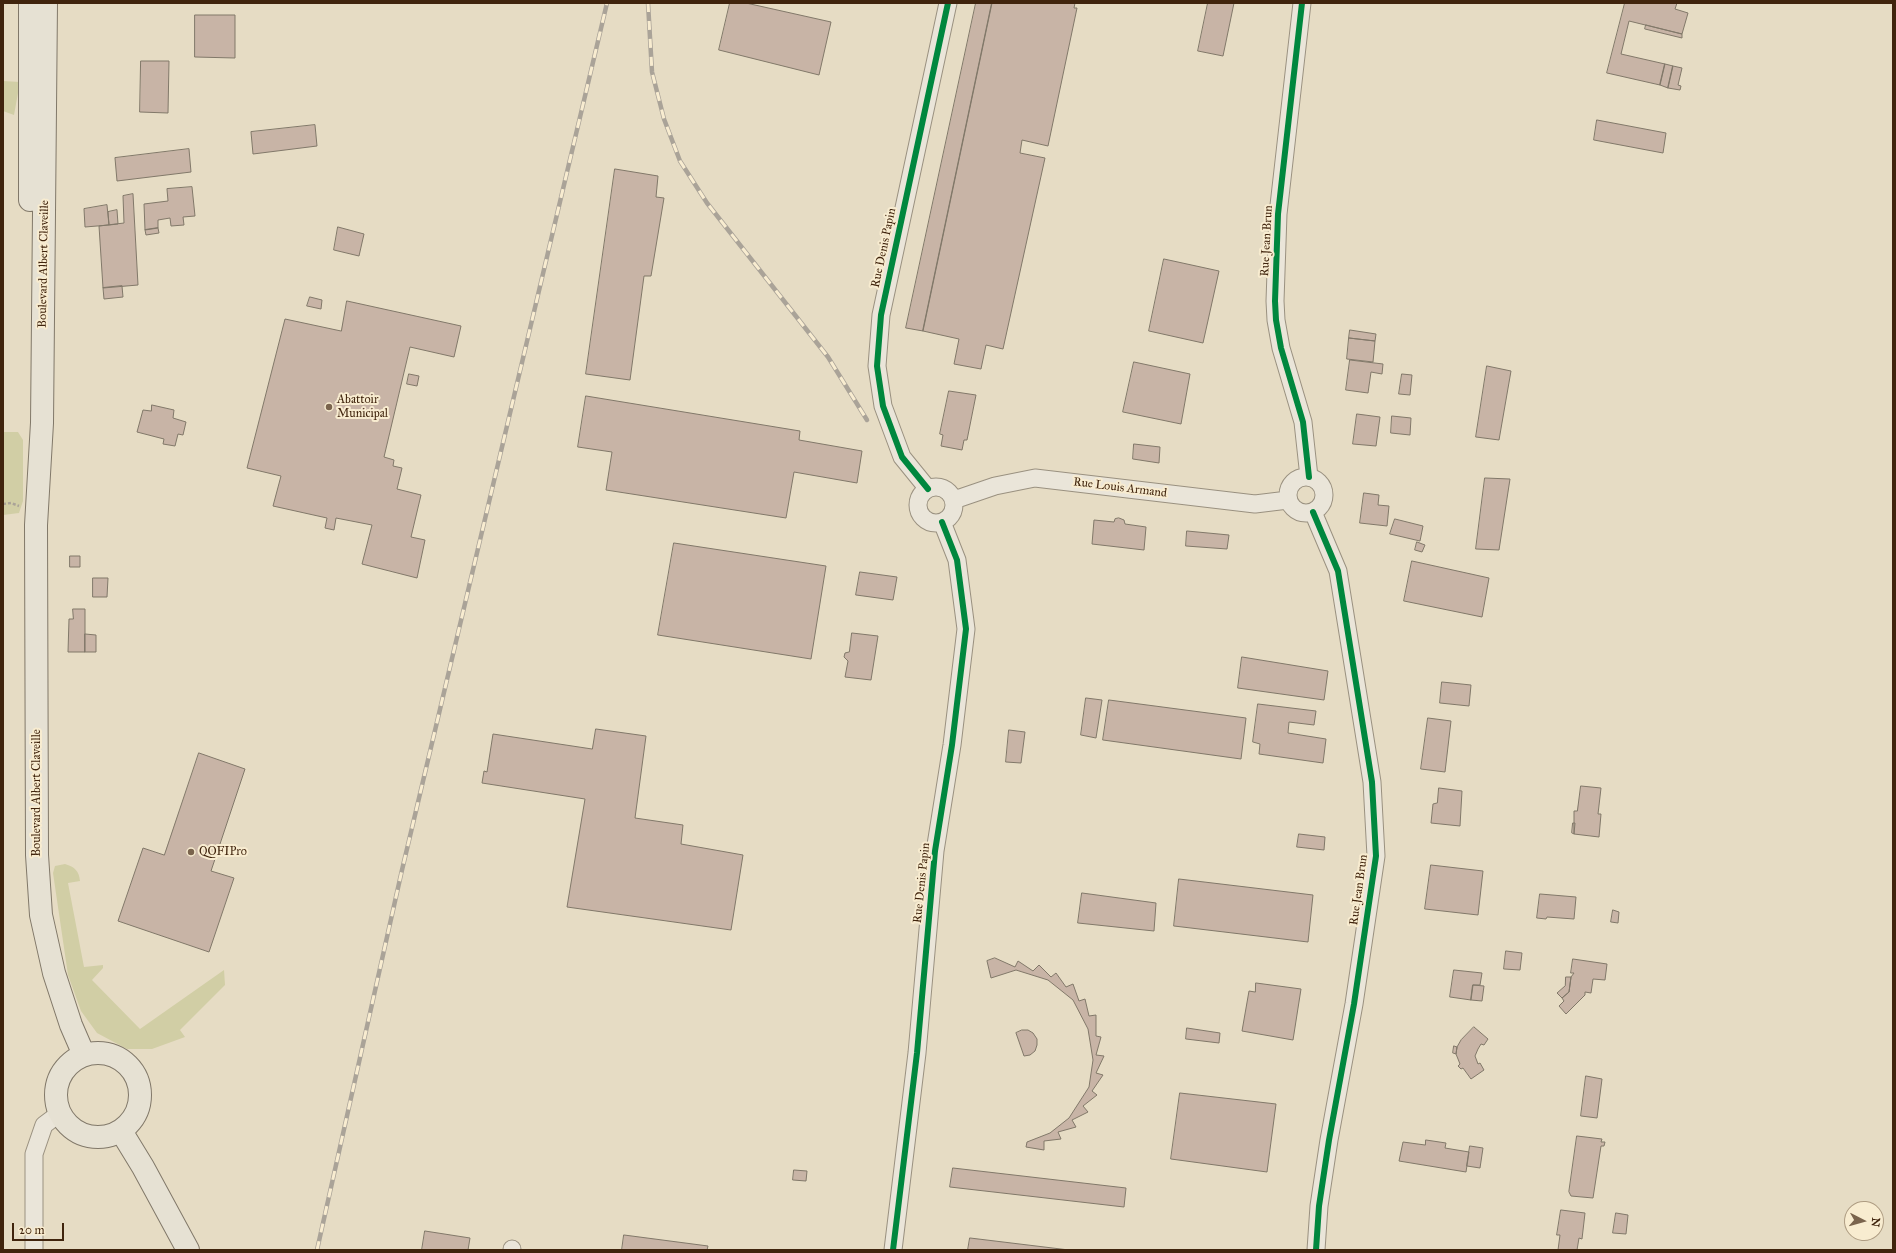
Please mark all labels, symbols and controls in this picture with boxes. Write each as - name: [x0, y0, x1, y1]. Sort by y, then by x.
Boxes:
- street label: Boulevard Albert Claveille: [36, 200, 52, 328]
- street label: Rue Jean Brun: [1258, 205, 1276, 277]
- street label: Rue Denis Papin: [869, 207, 899, 289]
- place label: Abattoir Municipal: [337, 393, 388, 421]
- marker: Abattoir Municipal: [324, 402, 334, 412]
- street label: Rue Louis Armand: [1072, 475, 1168, 501]
- street label: Boulevard Albert Claveille: [30, 729, 44, 857]
- street label: Rue Denis Papin: [911, 842, 933, 924]
- place label: QOFIPro: [199, 845, 247, 859]
- marker: QOFIPro: [186, 847, 196, 857]
- street label: Rue Jean Brun: [1347, 854, 1371, 926]
- north arrow: [1844, 1201, 1884, 1241]
- scale bar: [14, 1215, 66, 1241]
- text: N: [1868, 1217, 1882, 1228]
- text: 20 m: [19, 1223, 45, 1237]

